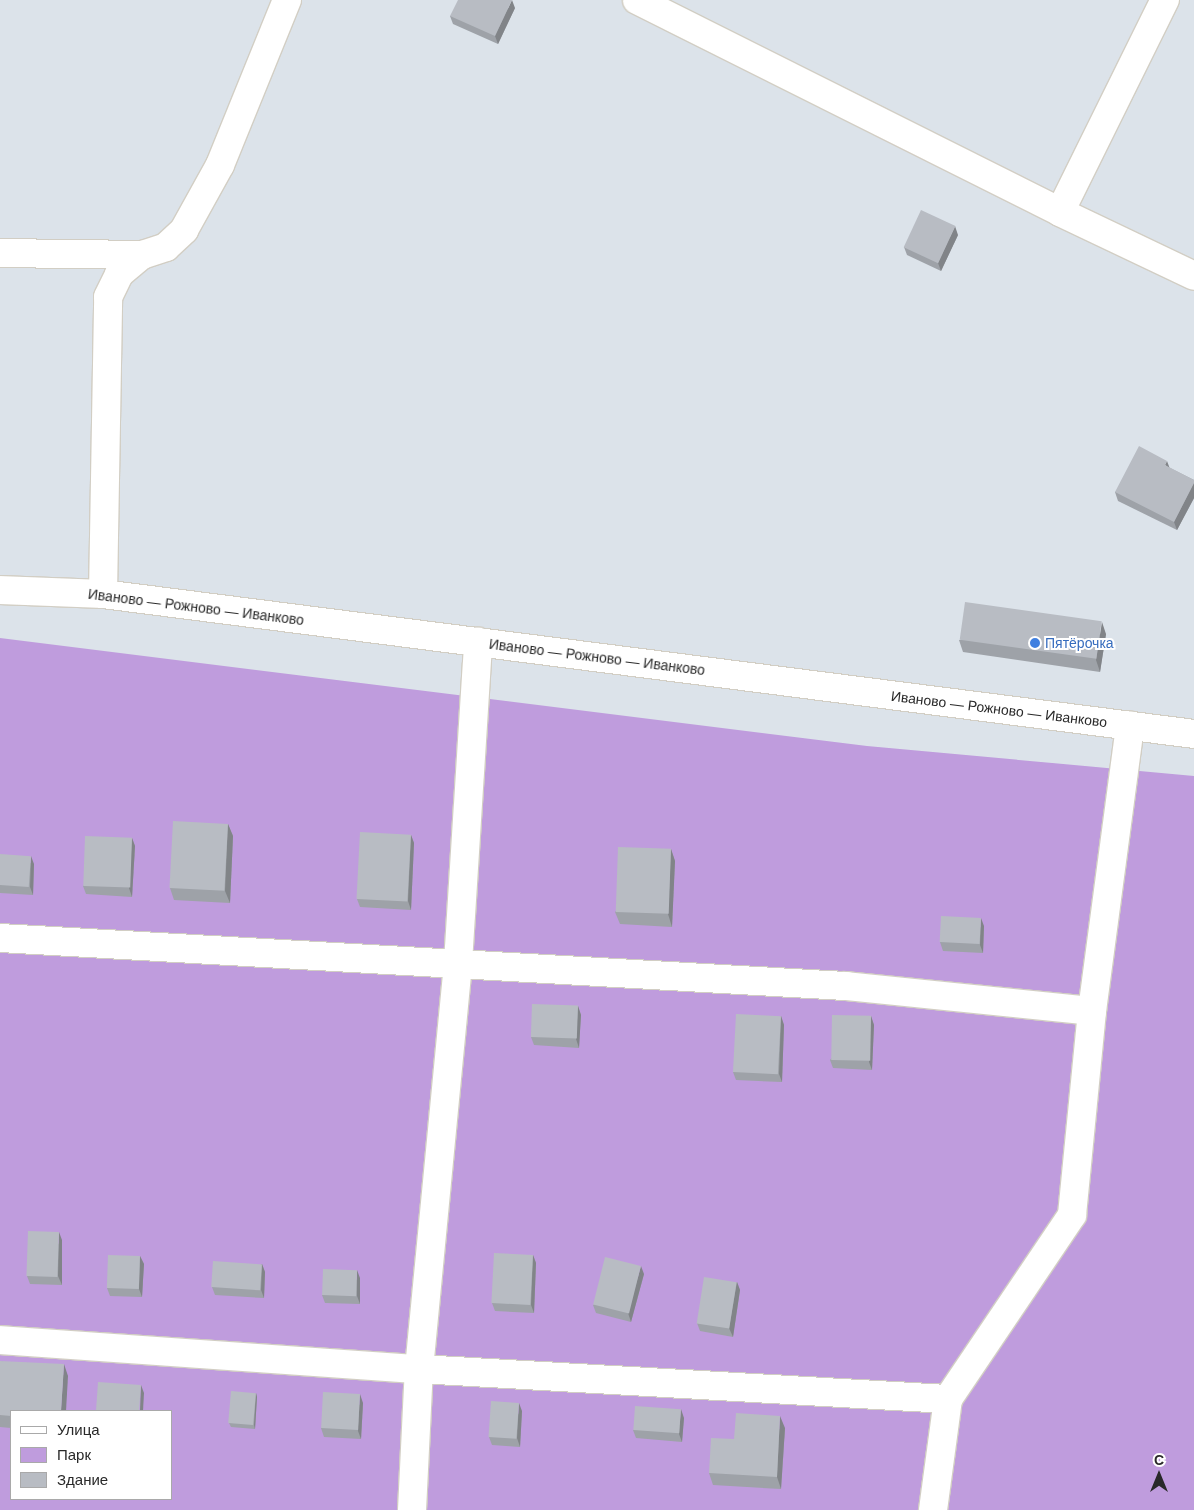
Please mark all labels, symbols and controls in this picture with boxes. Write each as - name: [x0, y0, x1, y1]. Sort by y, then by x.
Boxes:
- street label: Иваново — Рожново — Иванково: [87, 585, 305, 629]
- street label: Иваново — Рожново — Иванково: [488, 635, 706, 679]
- place label: Пятёрочка: [1045, 635, 1114, 651]
- marker: Пятёрочка: [1029, 637, 1041, 649]
- street label: Иваново — Рожново — Иванково: [890, 687, 1108, 731]
- legend: [10, 1410, 172, 1500]
- text: Улица: [57, 1421, 100, 1438]
- text: Парк: [57, 1446, 91, 1463]
- north arrow: [1134, 1450, 1184, 1500]
- text: С: [1154, 1452, 1164, 1468]
- text: Здание: [57, 1471, 108, 1488]

